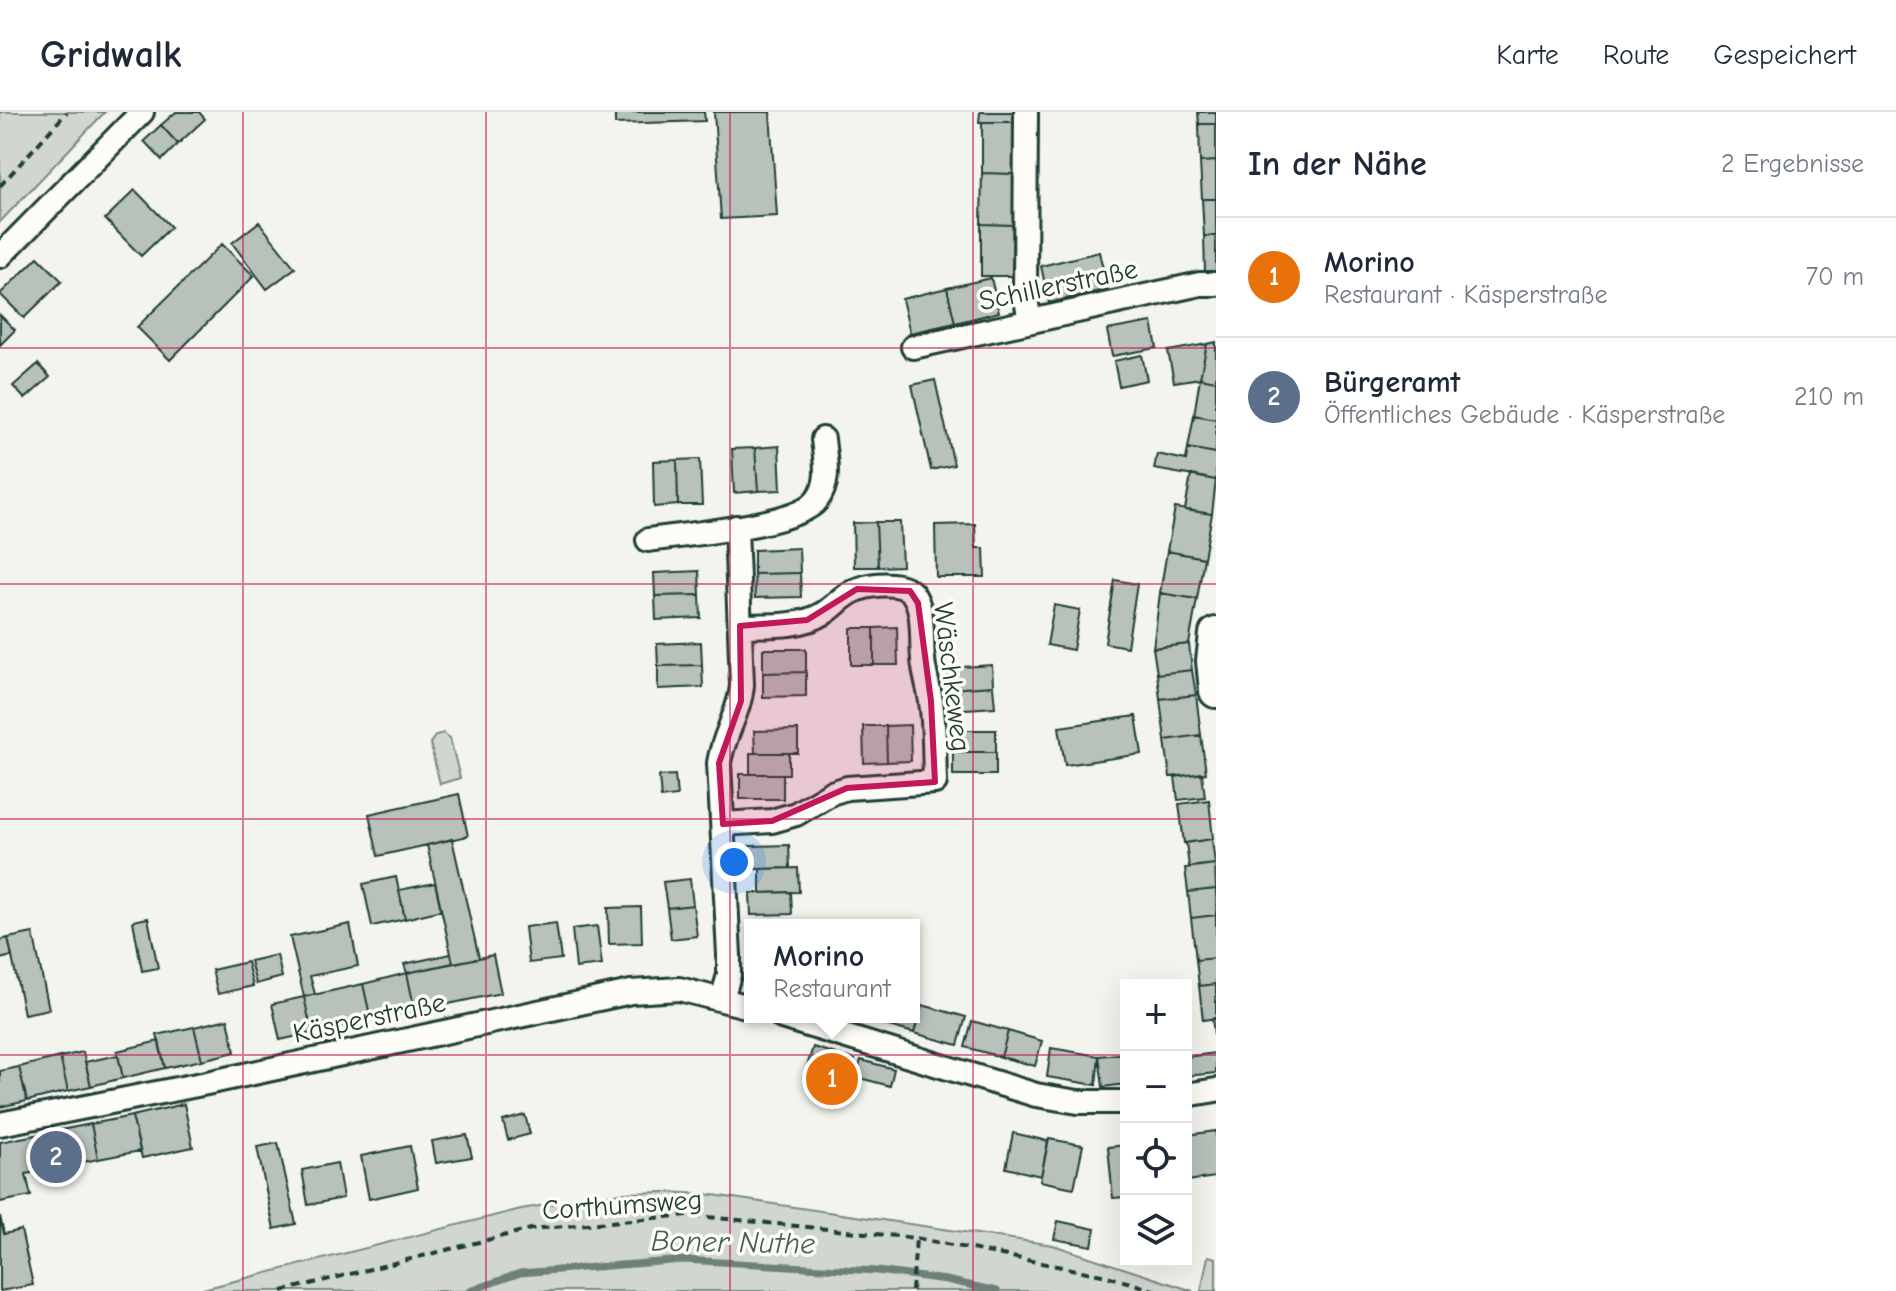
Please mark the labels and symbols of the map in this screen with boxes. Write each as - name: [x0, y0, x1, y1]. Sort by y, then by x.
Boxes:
- street label: Schillerstraße: [976, 253, 1140, 317]
- street label: Wäschkeweg: [927, 601, 977, 754]
- your location: [714, 842, 754, 882]
- street label: Käsperstraße: [290, 986, 448, 1050]
- pin: 1: [806, 1049, 858, 1109]
- pin: 2: [30, 1127, 82, 1187]
- street label: Corthumsweg: [541, 1183, 703, 1227]
- water label: Boner Nuthe: [651, 1224, 815, 1261]

